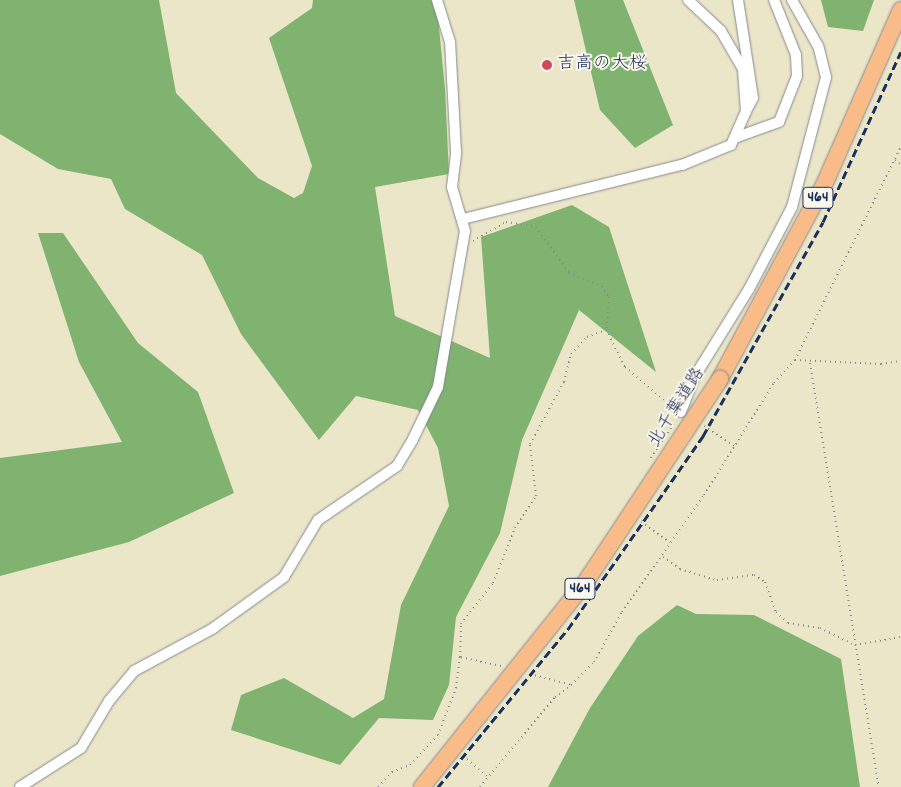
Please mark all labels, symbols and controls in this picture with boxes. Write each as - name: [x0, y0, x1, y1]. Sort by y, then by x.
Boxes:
- place label: 吉高の大桜: [557, 54, 647, 76]
- marker: 吉高の大桜: [541, 59, 553, 71]
- road number: 464: [802, 184, 834, 212]
- street label: 北千葉道路: [645, 364, 711, 452]
- road number: 464: [564, 576, 596, 602]

